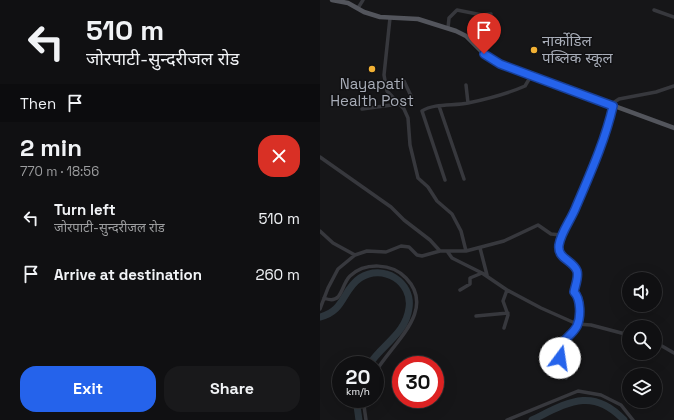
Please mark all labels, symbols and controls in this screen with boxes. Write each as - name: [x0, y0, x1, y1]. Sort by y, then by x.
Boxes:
- text: 510 m: [86, 12, 164, 48]
- pin: [467, 13, 501, 54]
- icon: left: [20, 16, 72, 68]
- icon: arrive: [473, 19, 495, 41]
- place label: नार्कोडिल पब्लिक स्कूल: [542, 31, 614, 68]
- marker: नार्कोडिल पब्लिक स्कूल: [529, 45, 539, 55]
- text: जोरपाटी-सुन्दरीजल रोड: [86, 47, 239, 70]
- marker: Nayapati Health Post: [367, 64, 377, 74]
- place label: Nayapati Health Post: [330, 74, 414, 110]
- icon: arrive: [64, 92, 86, 114]
- text: Then: [20, 94, 56, 113]
- text: 2 min: [20, 132, 82, 163]
- button: close: [258, 135, 300, 177]
- text: 770 m · 18:56: [20, 163, 99, 180]
- text: Turn left: [54, 200, 116, 219]
- icon: left: [20, 207, 42, 229]
- text: 510 m: [259, 209, 300, 228]
- text: जोरपाटी-सुन्दरीजल रोड: [54, 219, 165, 236]
- icon: arrive: [20, 263, 42, 285]
- text: Arrive at destination: [54, 265, 202, 284]
- text: 260 m: [255, 265, 300, 284]
- map controls: [622, 272, 662, 408]
- button: sound: [622, 272, 662, 312]
- button: search: [622, 320, 662, 360]
- position arrow: [539, 337, 581, 379]
- speed limit sign: 30: [392, 356, 444, 408]
- text: 20: [346, 364, 370, 390]
- button: Exit: [20, 366, 156, 412]
- button: Share: [164, 366, 300, 412]
- button: layers: [622, 368, 662, 408]
- text: km/h: [346, 385, 370, 398]

